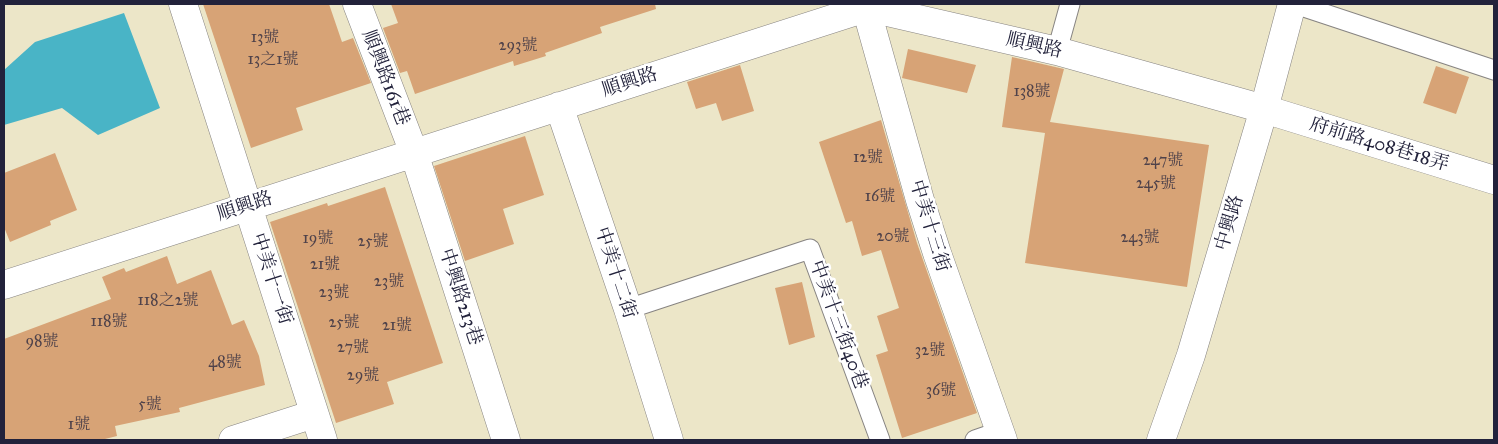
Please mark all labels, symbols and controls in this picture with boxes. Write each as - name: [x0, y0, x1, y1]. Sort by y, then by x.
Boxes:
- street label: 順興路161巷: [356, 27, 414, 129]
- house number: 13號: [251, 28, 279, 48]
- street label: 順興路: [1004, 28, 1064, 64]
- house number: 293號: [499, 36, 537, 56]
- house number: 13之1號: [247, 50, 299, 70]
- street label: 順興路: [599, 63, 661, 103]
- house number: 138號: [1013, 82, 1051, 102]
- street label: 府前路408巷18弄: [1307, 113, 1451, 177]
- house number: 12號: [853, 148, 883, 168]
- house number: 247號: [1143, 151, 1183, 171]
- house number: 245號: [1136, 174, 1176, 194]
- street label: 中美十三街: [904, 177, 954, 275]
- street label: 順興路: [214, 187, 276, 227]
- house number: 16號: [865, 187, 895, 207]
- street label: 中興路: [1211, 192, 1249, 254]
- street label: 中美十二街: [589, 224, 641, 322]
- house number: 20號: [876, 227, 910, 247]
- house number: 243號: [1120, 228, 1160, 248]
- house number: 19號: [303, 229, 333, 249]
- street label: 中美十一街: [245, 230, 297, 328]
- house number: 25號: [357, 232, 389, 252]
- street label: 中興路213巷: [434, 246, 486, 348]
- house number: 21號: [310, 255, 340, 275]
- street label: 中美十三街40巷: [804, 257, 872, 393]
- house number: 23號: [374, 272, 404, 292]
- house number: 23號: [319, 283, 349, 303]
- house number: 118之2號: [137, 291, 199, 311]
- house number: 118號: [90, 312, 128, 332]
- house number: 25號: [328, 313, 360, 333]
- house number: 21號: [382, 316, 412, 336]
- house number: 98號: [25, 332, 59, 352]
- house number: 27號: [337, 338, 369, 358]
- house number: 32號: [915, 341, 945, 361]
- house number: 48號: [208, 353, 242, 373]
- house number: 29號: [347, 366, 379, 386]
- house number: 36號: [926, 381, 956, 401]
- house number: 5號: [138, 395, 162, 415]
- house number: 1號: [68, 415, 90, 435]

